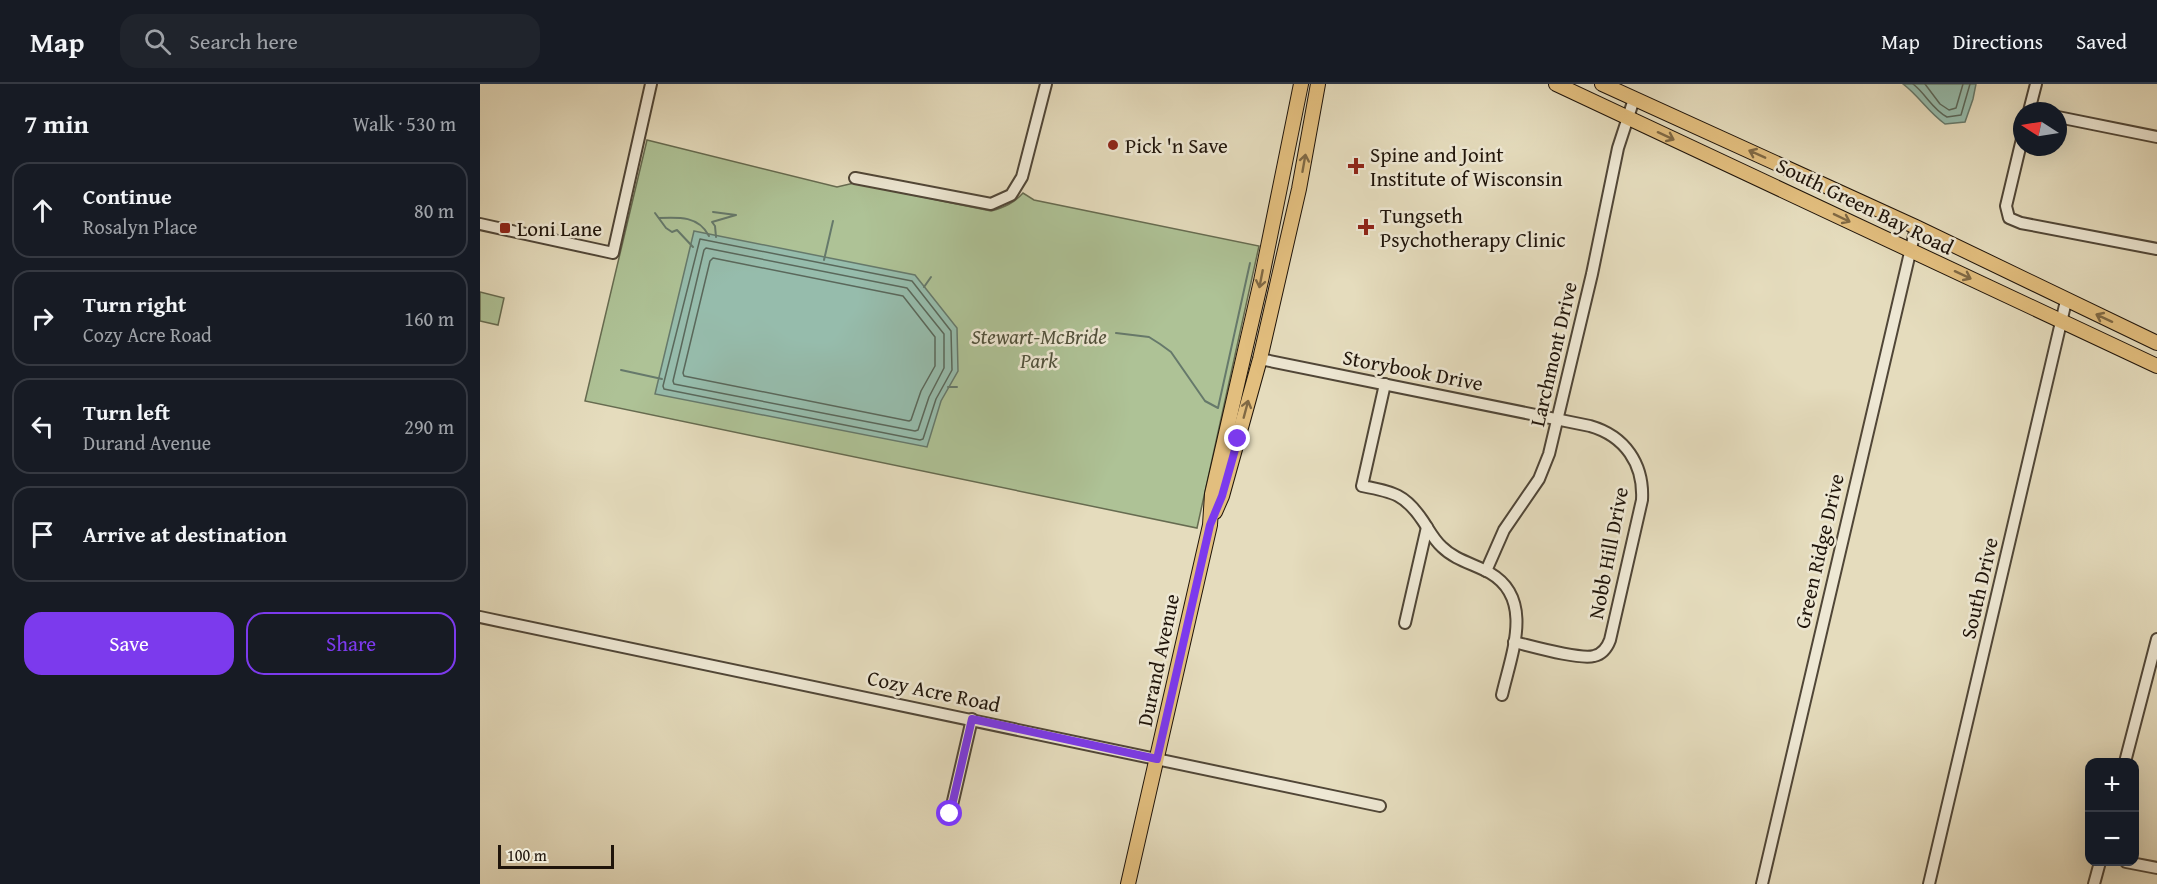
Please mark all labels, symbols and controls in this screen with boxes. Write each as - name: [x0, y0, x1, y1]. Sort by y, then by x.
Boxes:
- search box: [120, 14, 540, 68]
- text: Map: [30, 21, 84, 62]
- icon: search: [141, 25, 174, 58]
- text: Search here: [189, 25, 298, 57]
- text: Map: [1881, 26, 1920, 57]
- text: Directions: [1953, 26, 2043, 57]
- text: Saved: [2076, 26, 2127, 57]
- north arrow: [2013, 102, 2067, 156]
- text: 7 min: [24, 104, 89, 143]
- text: Walk · 530 m: [353, 109, 456, 138]
- place label: Pick 'n Save: [1125, 130, 1228, 161]
- one-way arrow: [1656, 130, 1674, 142]
- marker: Pick 'n Save: [1106, 138, 1120, 152]
- place label: Spine and Joint Institute of Wisconsin: [1370, 139, 1563, 194]
- one-way arrow: [1748, 148, 1766, 160]
- street label: South Green Bay Road: [1771, 150, 1960, 263]
- one-way arrow: [1299, 154, 1310, 173]
- marker: Spine and Joint Institute of Wisconsin: [1347, 157, 1365, 175]
- text: Continue: [83, 180, 172, 212]
- icon: ahead: [26, 194, 59, 227]
- text: 80 m: [414, 196, 454, 225]
- place label: Tungseth Psychotherapy Clinic: [1380, 200, 1566, 255]
- text: Rosalyn Place: [83, 212, 197, 241]
- place label: Loni Lane: [517, 213, 602, 244]
- one-way arrow: [1833, 213, 1851, 224]
- marker: Tungseth Psychotherapy Clinic: [1357, 218, 1375, 236]
- marker: Loni Lane: [498, 221, 512, 235]
- one-way arrow: [1255, 269, 1266, 288]
- one-way arrow: [1953, 270, 1971, 282]
- street label: Larchmont Drive: [1521, 278, 1585, 430]
- text: Turn right: [83, 288, 186, 320]
- icon: right: [26, 302, 59, 335]
- text: 160 m: [404, 304, 454, 333]
- one-way arrow: [2095, 312, 2113, 324]
- text: Cozy Acre Road: [83, 320, 212, 349]
- park label: Stewart-McBride Park: [971, 321, 1107, 376]
- street label: Storybook Drive: [1340, 341, 1486, 399]
- text: Turn left: [83, 396, 170, 428]
- one-way arrow: [1241, 400, 1252, 419]
- icon: left: [26, 410, 59, 443]
- text: 290 m: [404, 412, 454, 441]
- route end: [1224, 425, 1250, 451]
- text: Durand Avenue: [83, 428, 211, 457]
- street label: Green Ridge Drive: [1786, 470, 1852, 632]
- street label: Nobb Hill Drive: [1580, 484, 1636, 622]
- icon: arrive: [26, 518, 59, 551]
- text: Arrive at destination: [83, 518, 287, 550]
- street label: South Drive: [1952, 534, 2006, 642]
- street label: Durand Avenue: [1129, 591, 1187, 729]
- button: Save: [24, 612, 234, 675]
- button: Share: [246, 612, 456, 675]
- street label: Cozy Acre Road: [865, 662, 1004, 720]
- map controls: [2085, 758, 2139, 866]
- button: +: [2085, 758, 2139, 812]
- route start: [936, 800, 962, 826]
- button: −: [2085, 812, 2139, 866]
- scale bar: [498, 842, 614, 870]
- text: 100 m: [507, 843, 547, 867]

